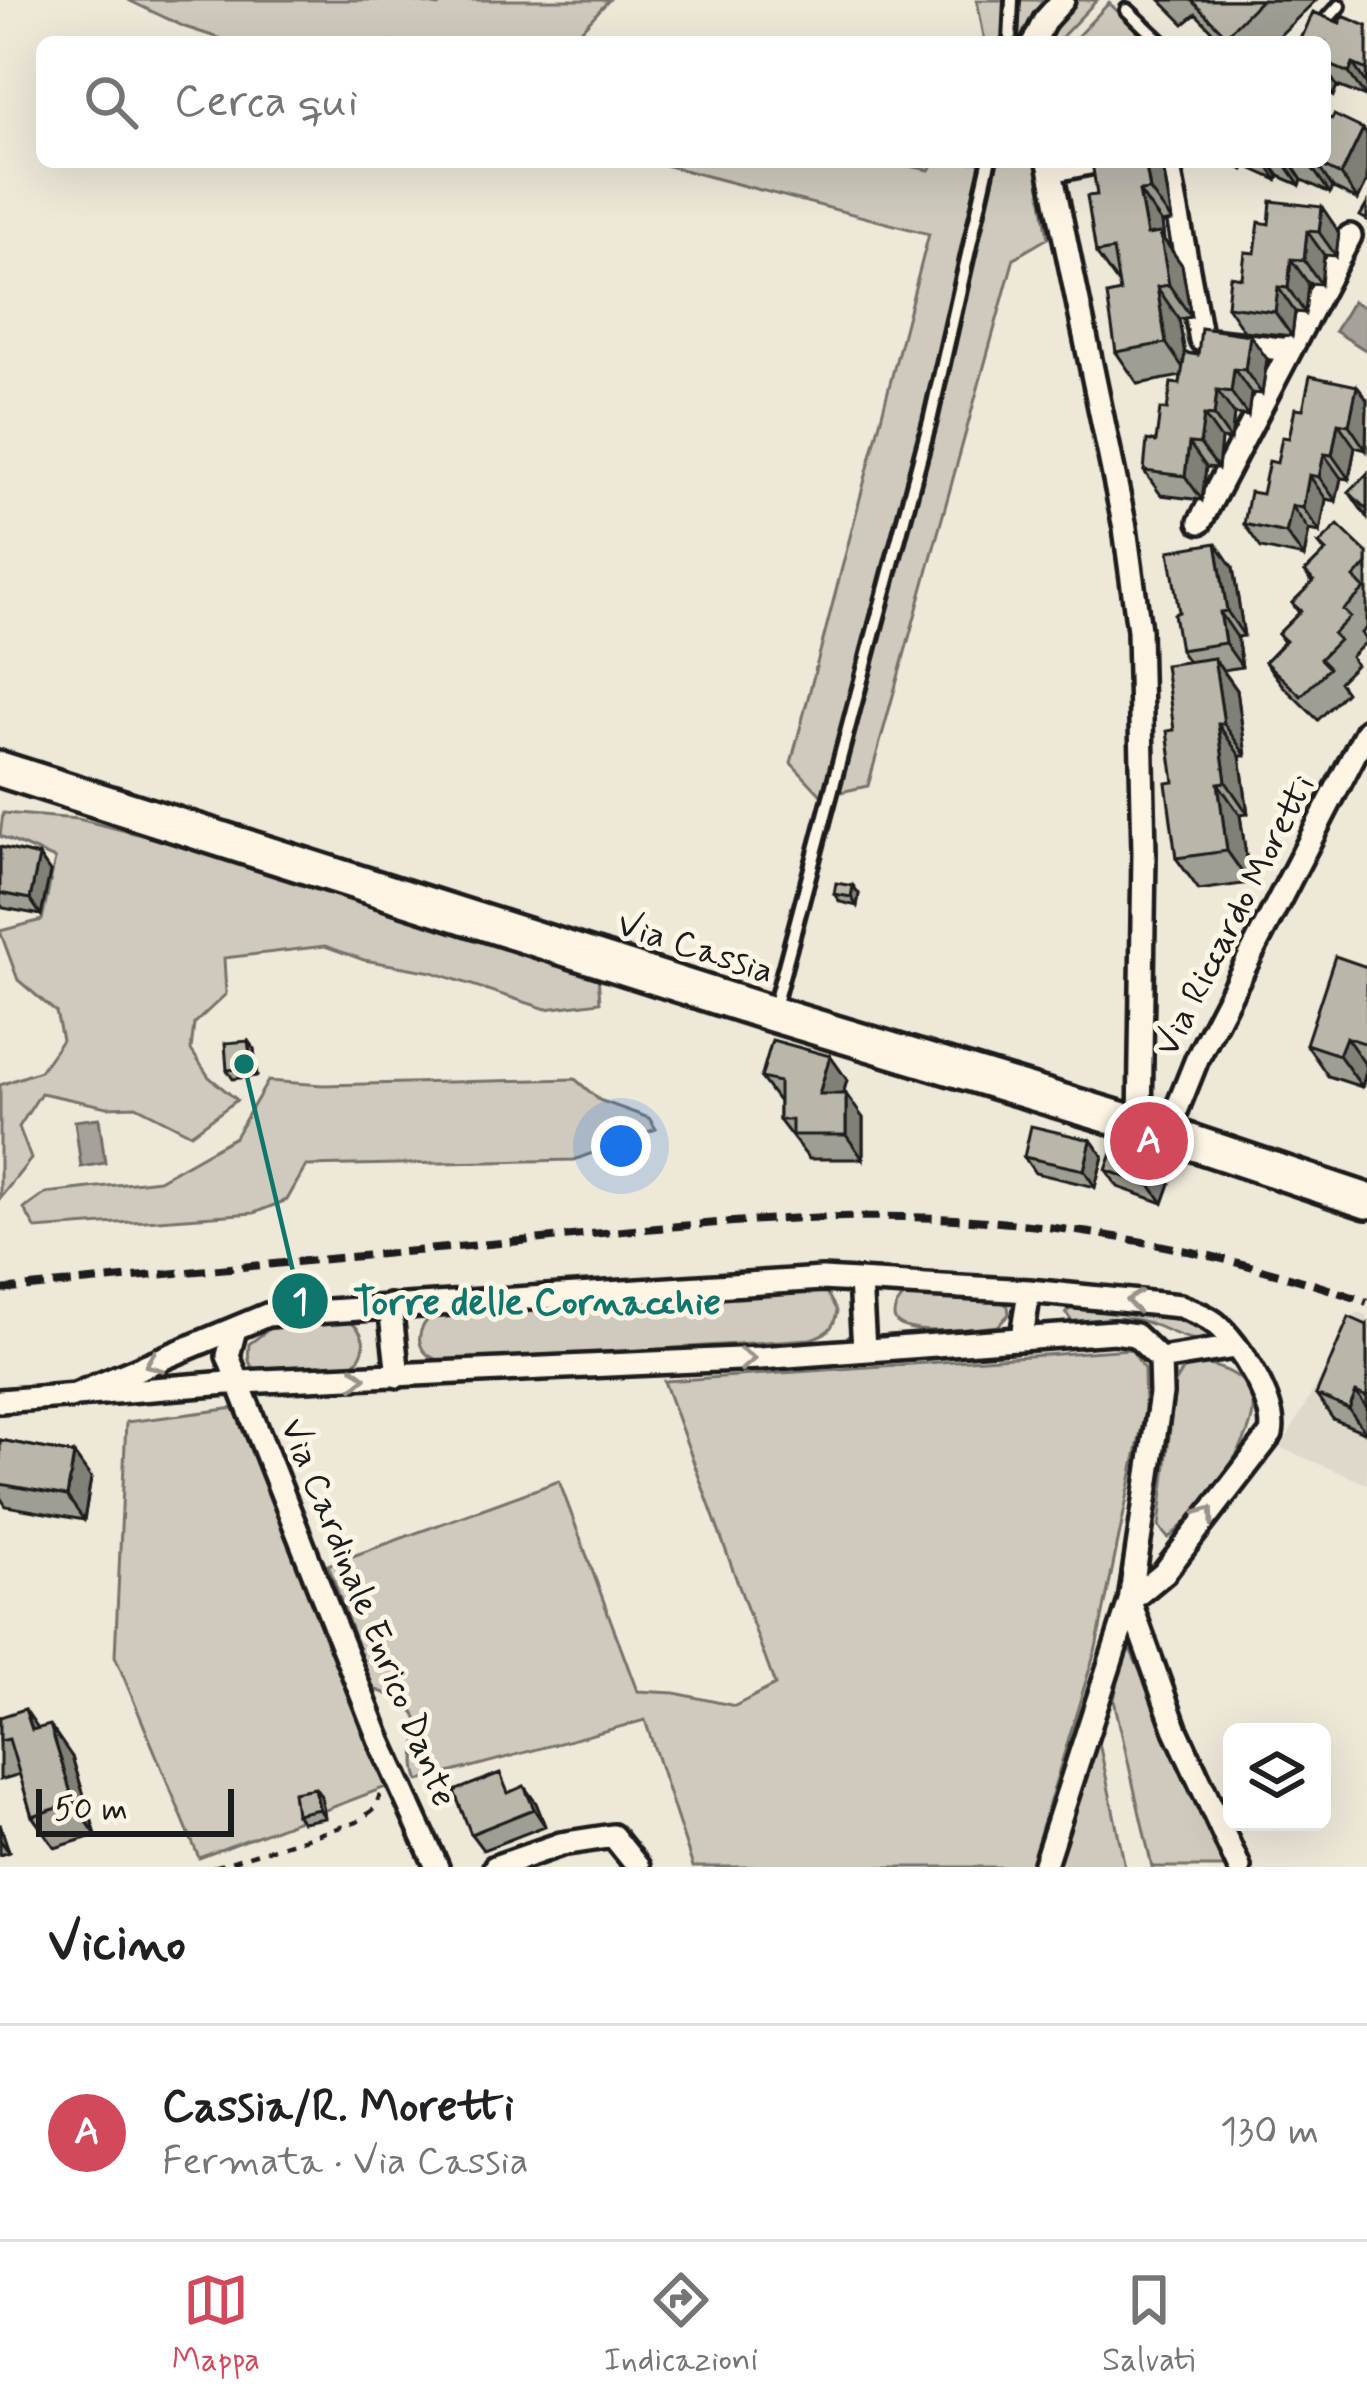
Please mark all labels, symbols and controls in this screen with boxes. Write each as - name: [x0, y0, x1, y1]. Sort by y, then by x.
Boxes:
- search box: [36, 36, 1331, 168]
- icon: search: [78, 69, 144, 135]
- text: Cerca qui: [174, 73, 358, 132]
- street label: Via Riccardo Moretti: [1145, 767, 1327, 1065]
- street label: Via Cassia: [611, 902, 779, 996]
- pin: A: [1110, 1096, 1188, 1186]
- your location: [591, 1116, 651, 1176]
- callout: Torre delle Cornacchie: [270, 1263, 743, 1338]
- text: Torre delle Cornacchie: [353, 1278, 721, 1329]
- text: 1: [292, 1280, 308, 1327]
- one-way arrow: [1124, 1289, 1144, 1315]
- one-way arrow: [738, 1346, 757, 1372]
- one-way arrow: [143, 1349, 164, 1373]
- one-way arrow: [349, 1365, 367, 1391]
- street label: Via Cardinale Enrico Dante: [267, 1412, 467, 1814]
- one-way arrow: [1193, 1506, 1215, 1528]
- map controls: [1223, 1723, 1331, 1831]
- button: layers: [1223, 1723, 1331, 1831]
- scale bar: [36, 1783, 234, 1836]
- text: 50 m: [54, 1788, 128, 1832]
- text: Vicino: [48, 1912, 186, 1978]
- text: Cassia/R. Moretti: [162, 2078, 514, 2137]
- text: A: [74, 2107, 100, 2158]
- text: 130 m: [1220, 2107, 1319, 2158]
- text: Fermata · Via Cassia: [162, 2137, 528, 2188]
- tab: Mappa: [172, 2267, 260, 2383]
- tab: Indicazioni: [604, 2267, 758, 2383]
- tab: Salvati: [1102, 2267, 1195, 2383]

